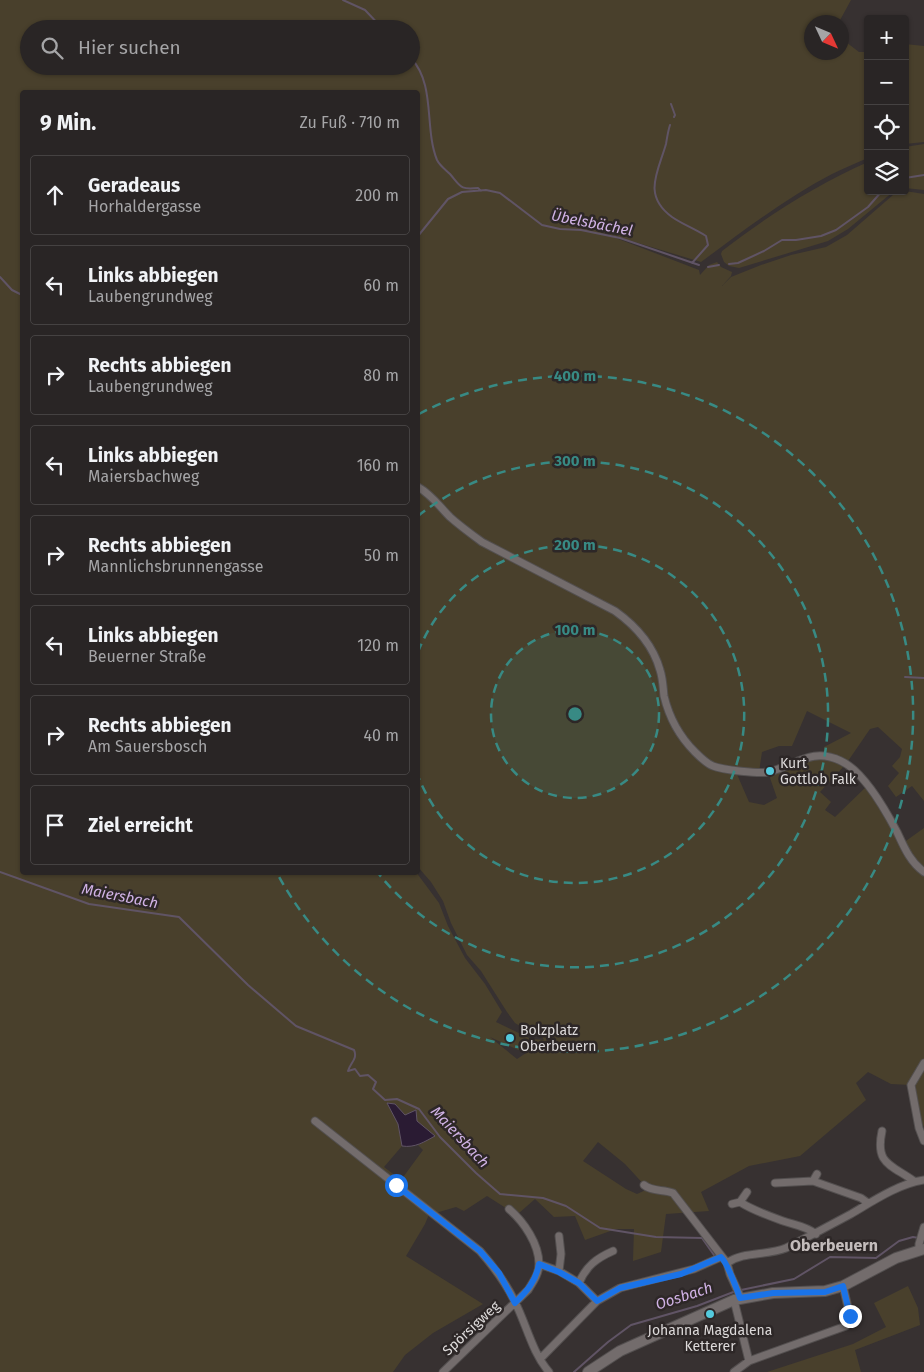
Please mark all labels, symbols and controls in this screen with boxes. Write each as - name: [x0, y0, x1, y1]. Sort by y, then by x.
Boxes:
- north arrow: [804, 15, 849, 60]
- map controls: [864, 15, 909, 195]
- button: +: [864, 15, 909, 60]
- search box: [20, 20, 420, 75]
- icon: search: [38, 34, 66, 62]
- text: Hier suchen: [78, 36, 181, 59]
- button: −: [864, 60, 909, 105]
- button: locate: [864, 105, 909, 150]
- text: 9 Min.: [40, 110, 96, 136]
- text: Zu Fuß · 710 m: [299, 113, 400, 132]
- button: layers: [864, 150, 909, 195]
- text: Geradeaus: [88, 174, 180, 197]
- icon: ahead: [41, 181, 69, 209]
- text: 200 m: [355, 186, 399, 205]
- text: Horhaldergasse: [88, 197, 201, 216]
- water label: Übelsbächel: [550, 206, 634, 240]
- text: Links abbiegen: [88, 264, 219, 287]
- icon: left: [41, 271, 69, 299]
- text: 60 m: [364, 276, 399, 295]
- text: Laubengrundweg: [88, 287, 213, 306]
- text: Rechts abbiegen: [88, 354, 231, 377]
- icon: right: [41, 361, 69, 389]
- text: 80 m: [363, 366, 399, 385]
- text: 400 m: [554, 367, 596, 385]
- text: Laubengrundweg: [88, 377, 213, 396]
- text: Links abbiegen: [88, 444, 219, 467]
- icon: left: [41, 451, 69, 479]
- text: 300 m: [553, 452, 596, 470]
- text: 160 m: [357, 456, 399, 475]
- text: Maiersbachweg: [88, 467, 199, 486]
- text: Rechts abbiegen: [88, 534, 231, 557]
- text: 200 m: [554, 536, 596, 554]
- icon: right: [41, 541, 69, 569]
- text: 50 m: [364, 546, 399, 565]
- text: Mannlichsbrunnengasse: [88, 557, 264, 576]
- text: 100 m: [555, 621, 595, 639]
- text: Links abbiegen: [88, 624, 219, 647]
- icon: left: [41, 631, 69, 659]
- text: 120 m: [357, 636, 399, 655]
- text: Beuerner Straße: [88, 647, 206, 666]
- centre of rings: [566, 705, 584, 723]
- text: Rechts abbiegen: [88, 714, 231, 737]
- icon: right: [41, 721, 69, 749]
- text: 40 m: [364, 726, 399, 745]
- text: Am Sauersbosch: [88, 737, 207, 756]
- place label: Kurt Gottlob Falk: [780, 755, 857, 788]
- marker: Kurt Gottlob Falk: [764, 765, 776, 777]
- icon: arrive: [41, 811, 69, 839]
- text: Ziel erreicht: [88, 814, 193, 837]
- water label: Maiersbach: [80, 880, 160, 912]
- place label: Bolzplatz Oberbeuern: [520, 1022, 596, 1055]
- marker: Bolzplatz Oberbeuern: [504, 1032, 516, 1044]
- water label: Maiersbach: [427, 1103, 493, 1171]
- route start: [385, 1174, 408, 1197]
- district label: Oberbeuern: [790, 1236, 878, 1255]
- water label: Oosbach: [653, 1278, 715, 1314]
- street label: Spörsigweg: [439, 1297, 504, 1359]
- route end: [839, 1305, 862, 1328]
- marker: Johanna Magdalena Ketterer: [704, 1308, 716, 1320]
- place label: Johanna Magdalena Ketterer: [648, 1322, 772, 1355]

